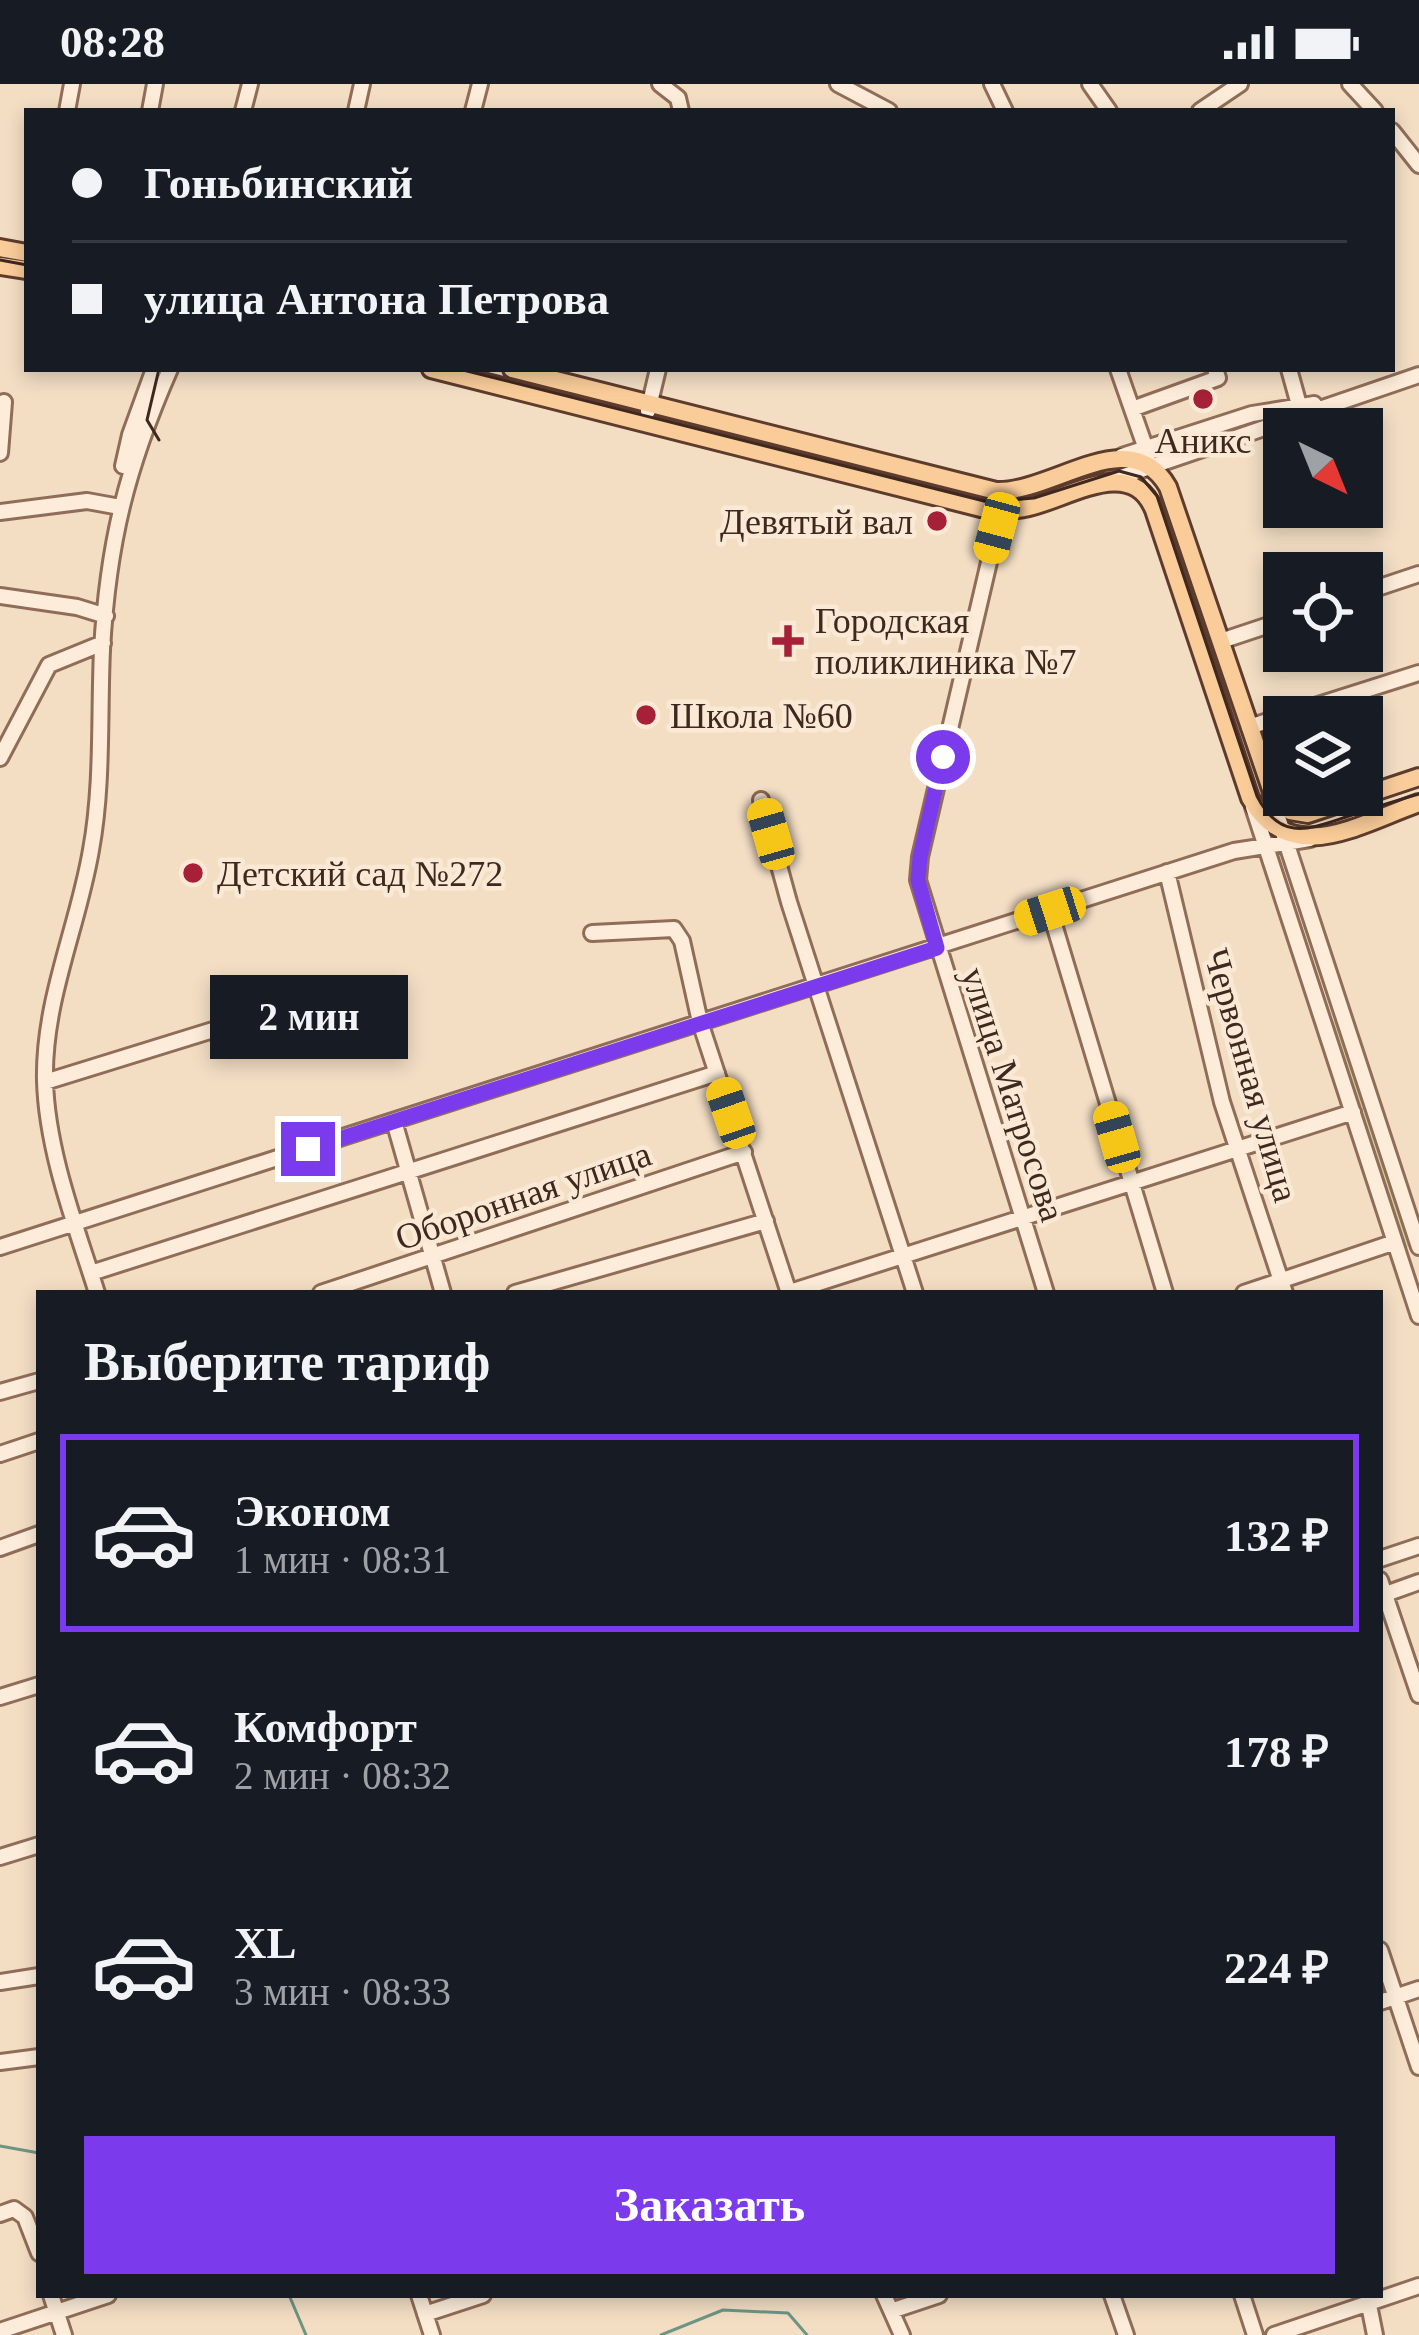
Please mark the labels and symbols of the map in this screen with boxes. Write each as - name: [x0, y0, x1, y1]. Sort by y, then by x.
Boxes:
- marker: Аникс: [1190, 386, 1216, 412]
- north arrow: [1263, 408, 1383, 528]
- place label: Аникс: [1154, 421, 1252, 461]
- car: [970, 489, 1024, 567]
- place label: Девятый вал: [720, 502, 913, 542]
- marker: Девятый вал: [924, 508, 950, 534]
- place label: Городская поликлиника №7: [815, 601, 1077, 682]
- marker: Городская поликлиника №7: [772, 625, 804, 657]
- place label: Школа №60: [670, 696, 853, 736]
- marker: Школа №60: [633, 702, 659, 728]
- route start: [916, 730, 970, 784]
- car: [744, 794, 798, 874]
- place label: Детский сад №272: [217, 854, 503, 894]
- marker: Детский сад №272: [180, 860, 206, 886]
- car: [1010, 883, 1090, 939]
- street label: Червонная улица: [1196, 944, 1306, 1206]
- street label: улица Матросова: [953, 962, 1073, 1226]
- callout: 2 мин: [209, 975, 407, 1059]
- car: [702, 1073, 760, 1153]
- car: [1090, 1097, 1144, 1177]
- route end: [281, 1122, 335, 1176]
- street label: Оборонная улица: [390, 1134, 656, 1258]

